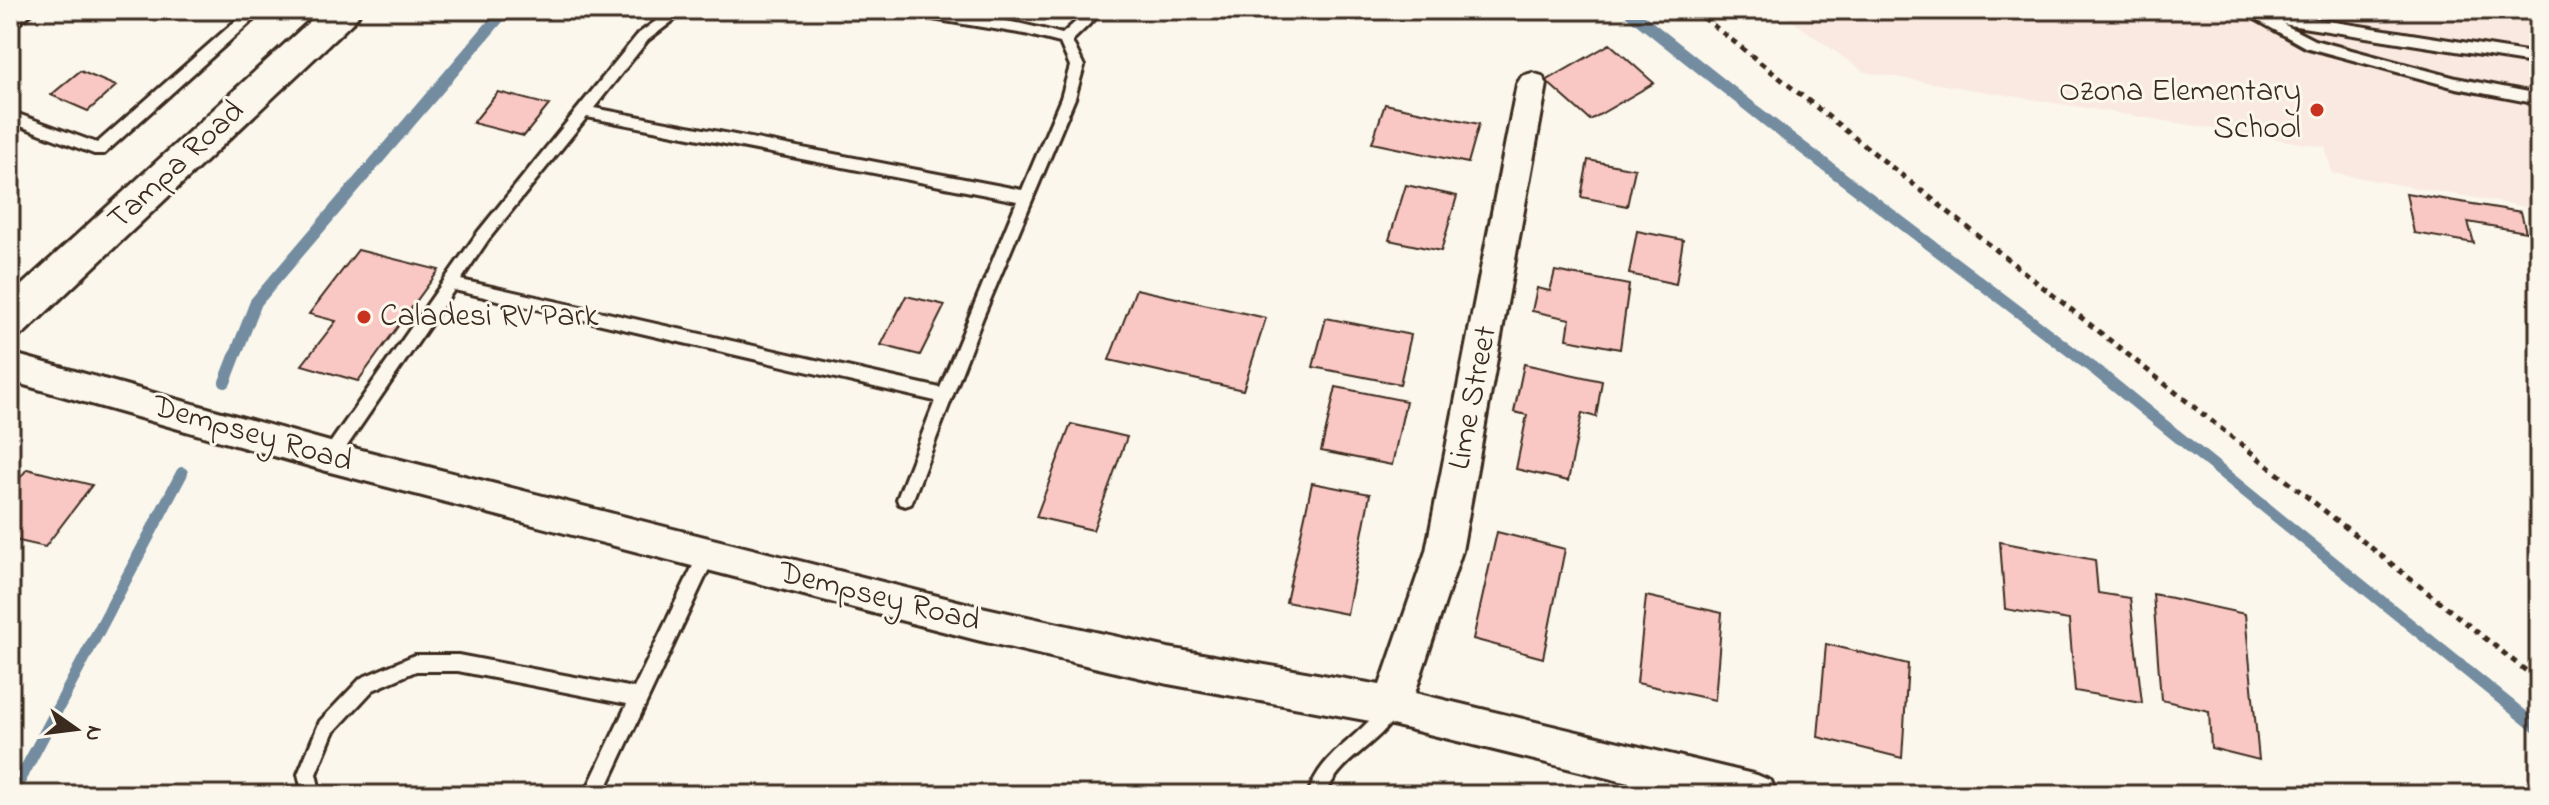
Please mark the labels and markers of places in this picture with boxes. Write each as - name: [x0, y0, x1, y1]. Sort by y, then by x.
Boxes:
- place label: Ozona Elementary School: [2059, 69, 2301, 153]
- marker: Ozona Elementary School: [2308, 101, 2326, 119]
- place label: Caladesi RV Park: [380, 294, 599, 341]
- marker: Caladesi RV Park: [355, 308, 373, 326]

